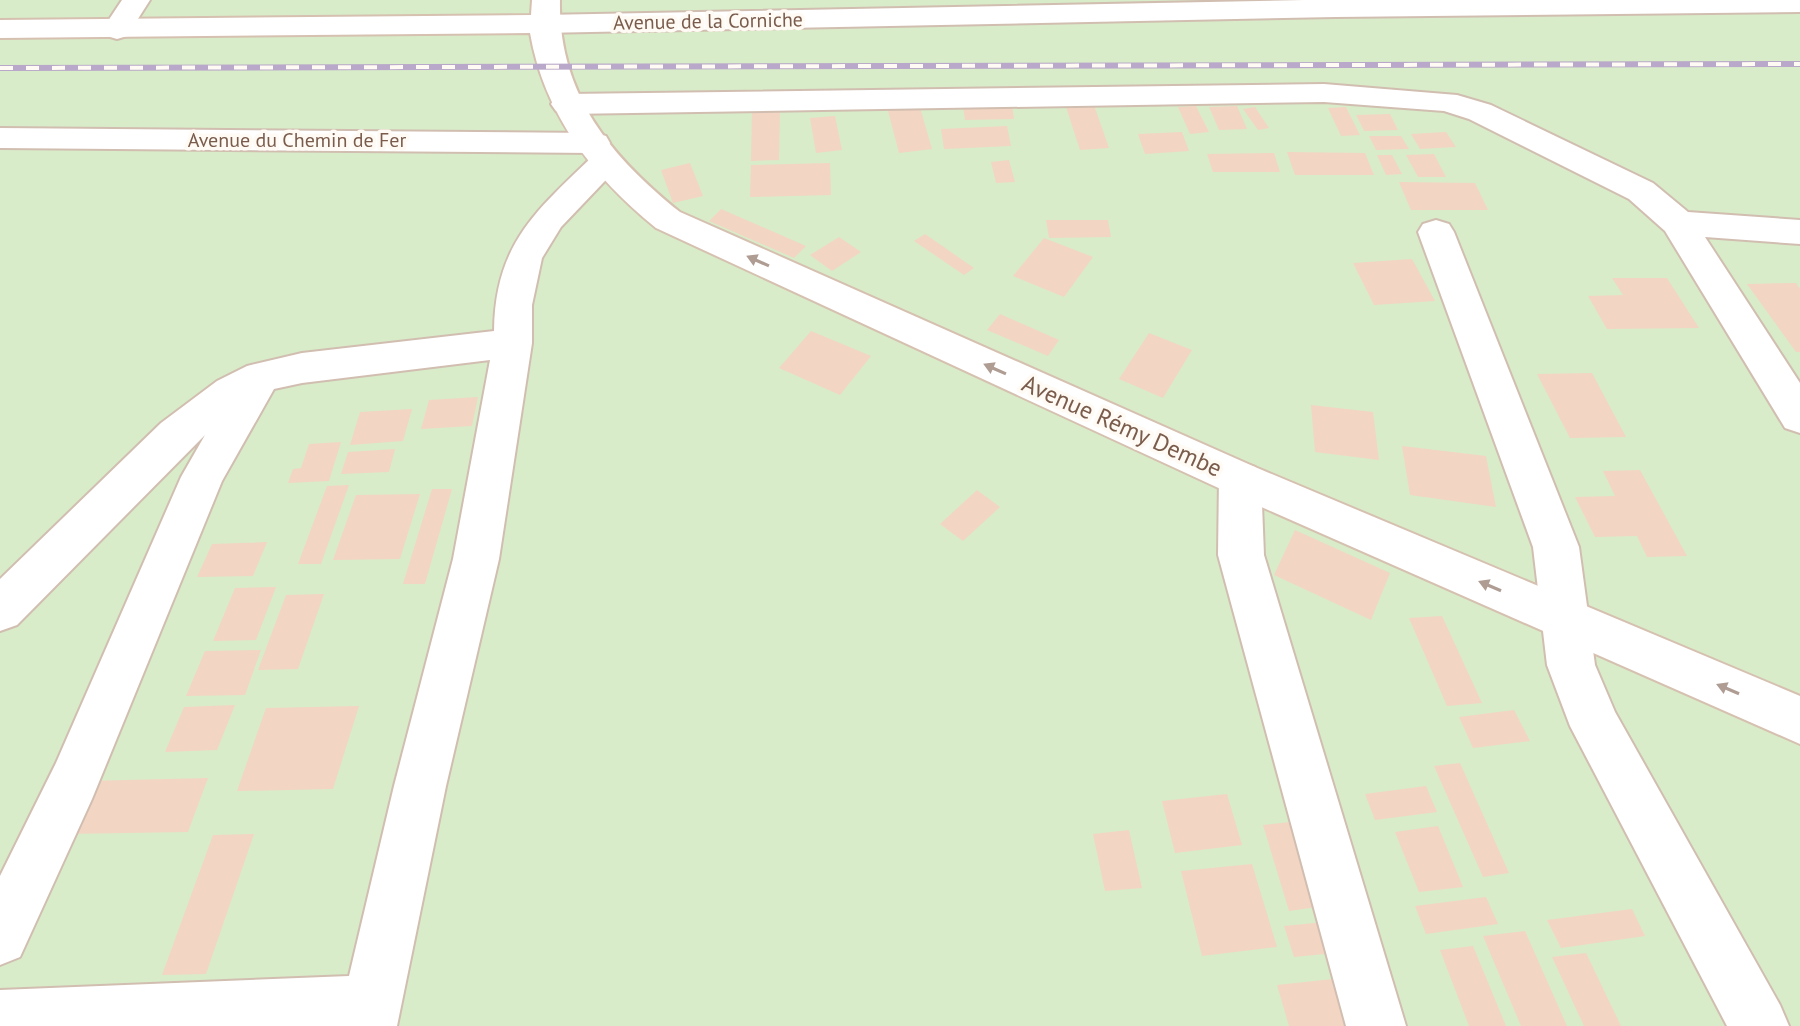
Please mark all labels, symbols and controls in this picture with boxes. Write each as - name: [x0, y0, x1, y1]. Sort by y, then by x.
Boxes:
- street label: Avenue de la Corniche: [613, 6, 803, 36]
- street label: Avenue du Chemin de Fer: [188, 127, 407, 153]
- one-way arrow: [747, 255, 770, 268]
- one-way arrow: [983, 362, 1007, 376]
- street label: Avenue Rémy Dembe: [1017, 368, 1227, 484]
- one-way arrow: [1478, 579, 1501, 592]
- one-way arrow: [1716, 682, 1740, 695]

